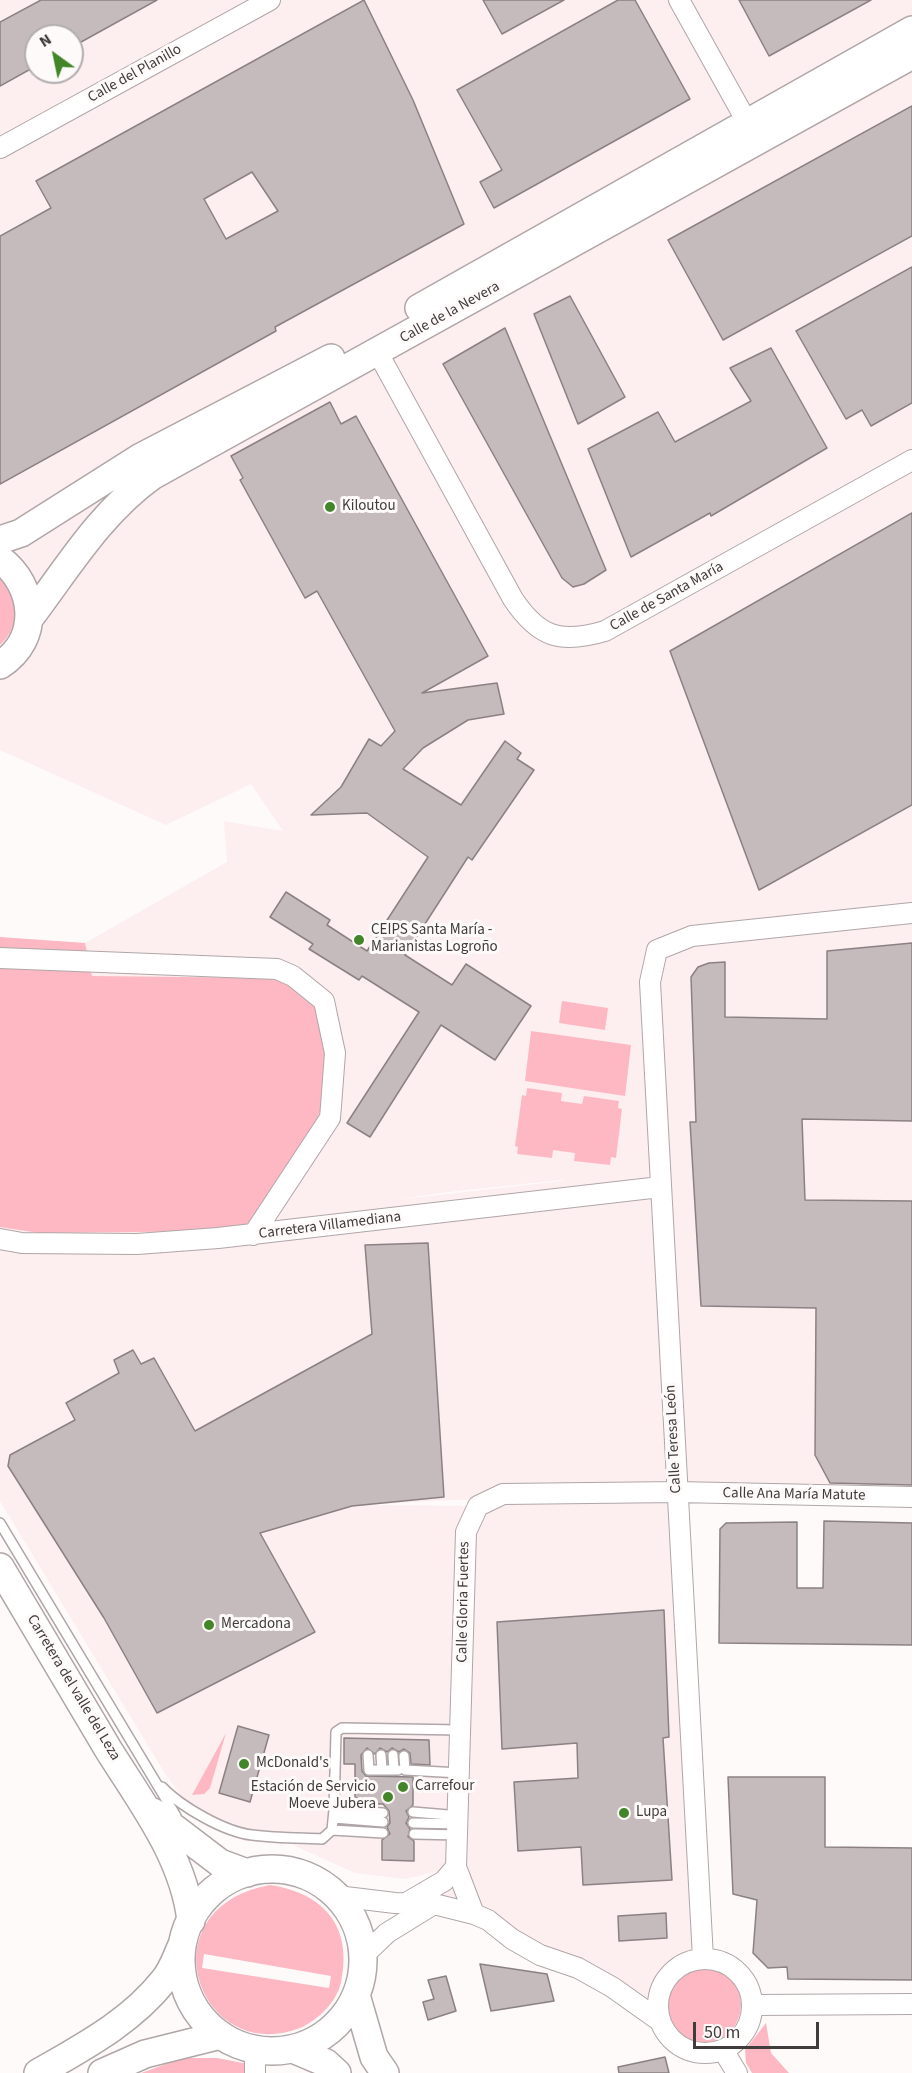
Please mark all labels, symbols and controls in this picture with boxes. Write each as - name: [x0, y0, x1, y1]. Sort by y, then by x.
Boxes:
- north arrow: [24, 24, 84, 84]
- text: N: [35, 28, 56, 53]
- street label: Calle del Planillo: [85, 41, 185, 107]
- street label: Calle de la Nevera: [397, 278, 503, 348]
- place label: Kiloutou: [342, 498, 396, 516]
- marker: Kiloutou: [323, 500, 337, 514]
- street label: Calle de Santa María: [607, 558, 727, 636]
- place label: CEIPS Santa María - Marianistas Logroño: [371, 922, 498, 957]
- marker: CEIPS Santa María - Marianistas Logroño: [352, 933, 366, 947]
- street label: Carretera Villamediana: [258, 1208, 402, 1244]
- street label: Calle Teresa León: [662, 1384, 686, 1494]
- street label: Calle Ana María Matute: [722, 1485, 866, 1505]
- street label: Calle Gloria Fuertes: [454, 1541, 474, 1663]
- street label: Carretera del valle del Leza: [22, 1612, 124, 1764]
- place label: Mercadona: [221, 1616, 291, 1634]
- marker: Mercadona: [202, 1618, 216, 1632]
- place label: McDonald's: [256, 1755, 329, 1773]
- marker: McDonald's: [237, 1757, 251, 1771]
- place label: Carrefour: [415, 1778, 475, 1796]
- place label: Estación de Servicio Moeve Jubera: [251, 1779, 376, 1814]
- marker: Carrefour: [396, 1780, 410, 1794]
- marker: Estación de Servicio Moeve Jubera: [381, 1790, 395, 1804]
- place label: Lupa: [636, 1804, 667, 1822]
- marker: Lupa: [617, 1806, 631, 1820]
- scale bar: [696, 2010, 822, 2048]
- text: 50 m: [704, 2020, 740, 2045]

